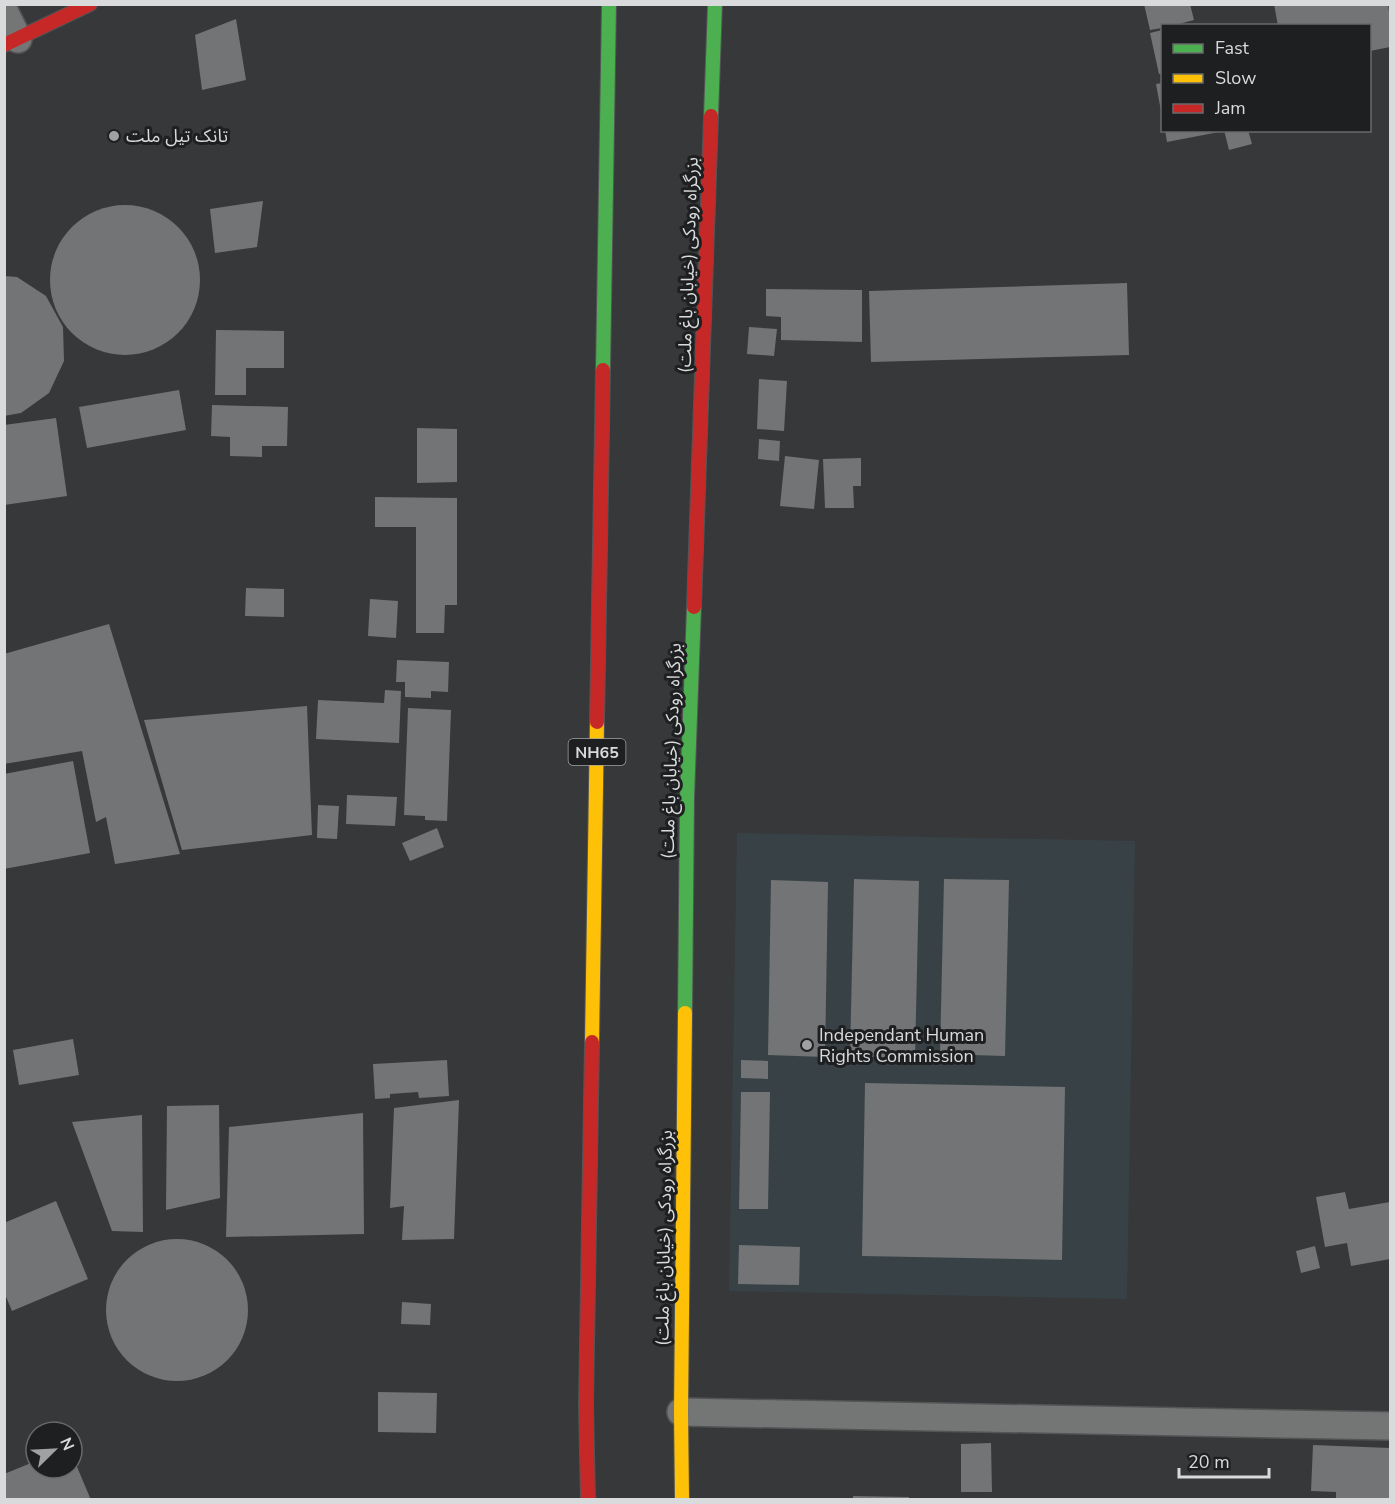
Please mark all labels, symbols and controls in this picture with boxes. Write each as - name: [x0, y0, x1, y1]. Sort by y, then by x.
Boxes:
- legend: [1161, 24, 1371, 132]
- text: Fast: [1215, 36, 1250, 60]
- text: Slow: [1215, 66, 1256, 90]
- text: Jam: [1214, 96, 1246, 120]
- place label: تانک تیل ملت: [126, 124, 228, 148]
- marker: تانک تیل ملت: [107, 129, 121, 143]
- street label: بزرگراه رودکی (خیابان باغ ملت): [672, 157, 706, 373]
- street label: بزرگراه رودکی (خیابان باغ ملت): [655, 643, 689, 859]
- road number: NH65: [568, 739, 626, 765]
- place label: Independant Human Rights Commission: [819, 1023, 984, 1068]
- marker: Independant Human Rights Commission: [800, 1038, 814, 1052]
- street label: بزرگراه رودکی (خیابان باغ ملت): [650, 1130, 680, 1346]
- north arrow: [24, 1420, 84, 1480]
- text: N: [54, 1434, 79, 1454]
- scale bar: [1179, 1441, 1269, 1479]
- text: 20 m: [1188, 1450, 1230, 1474]

